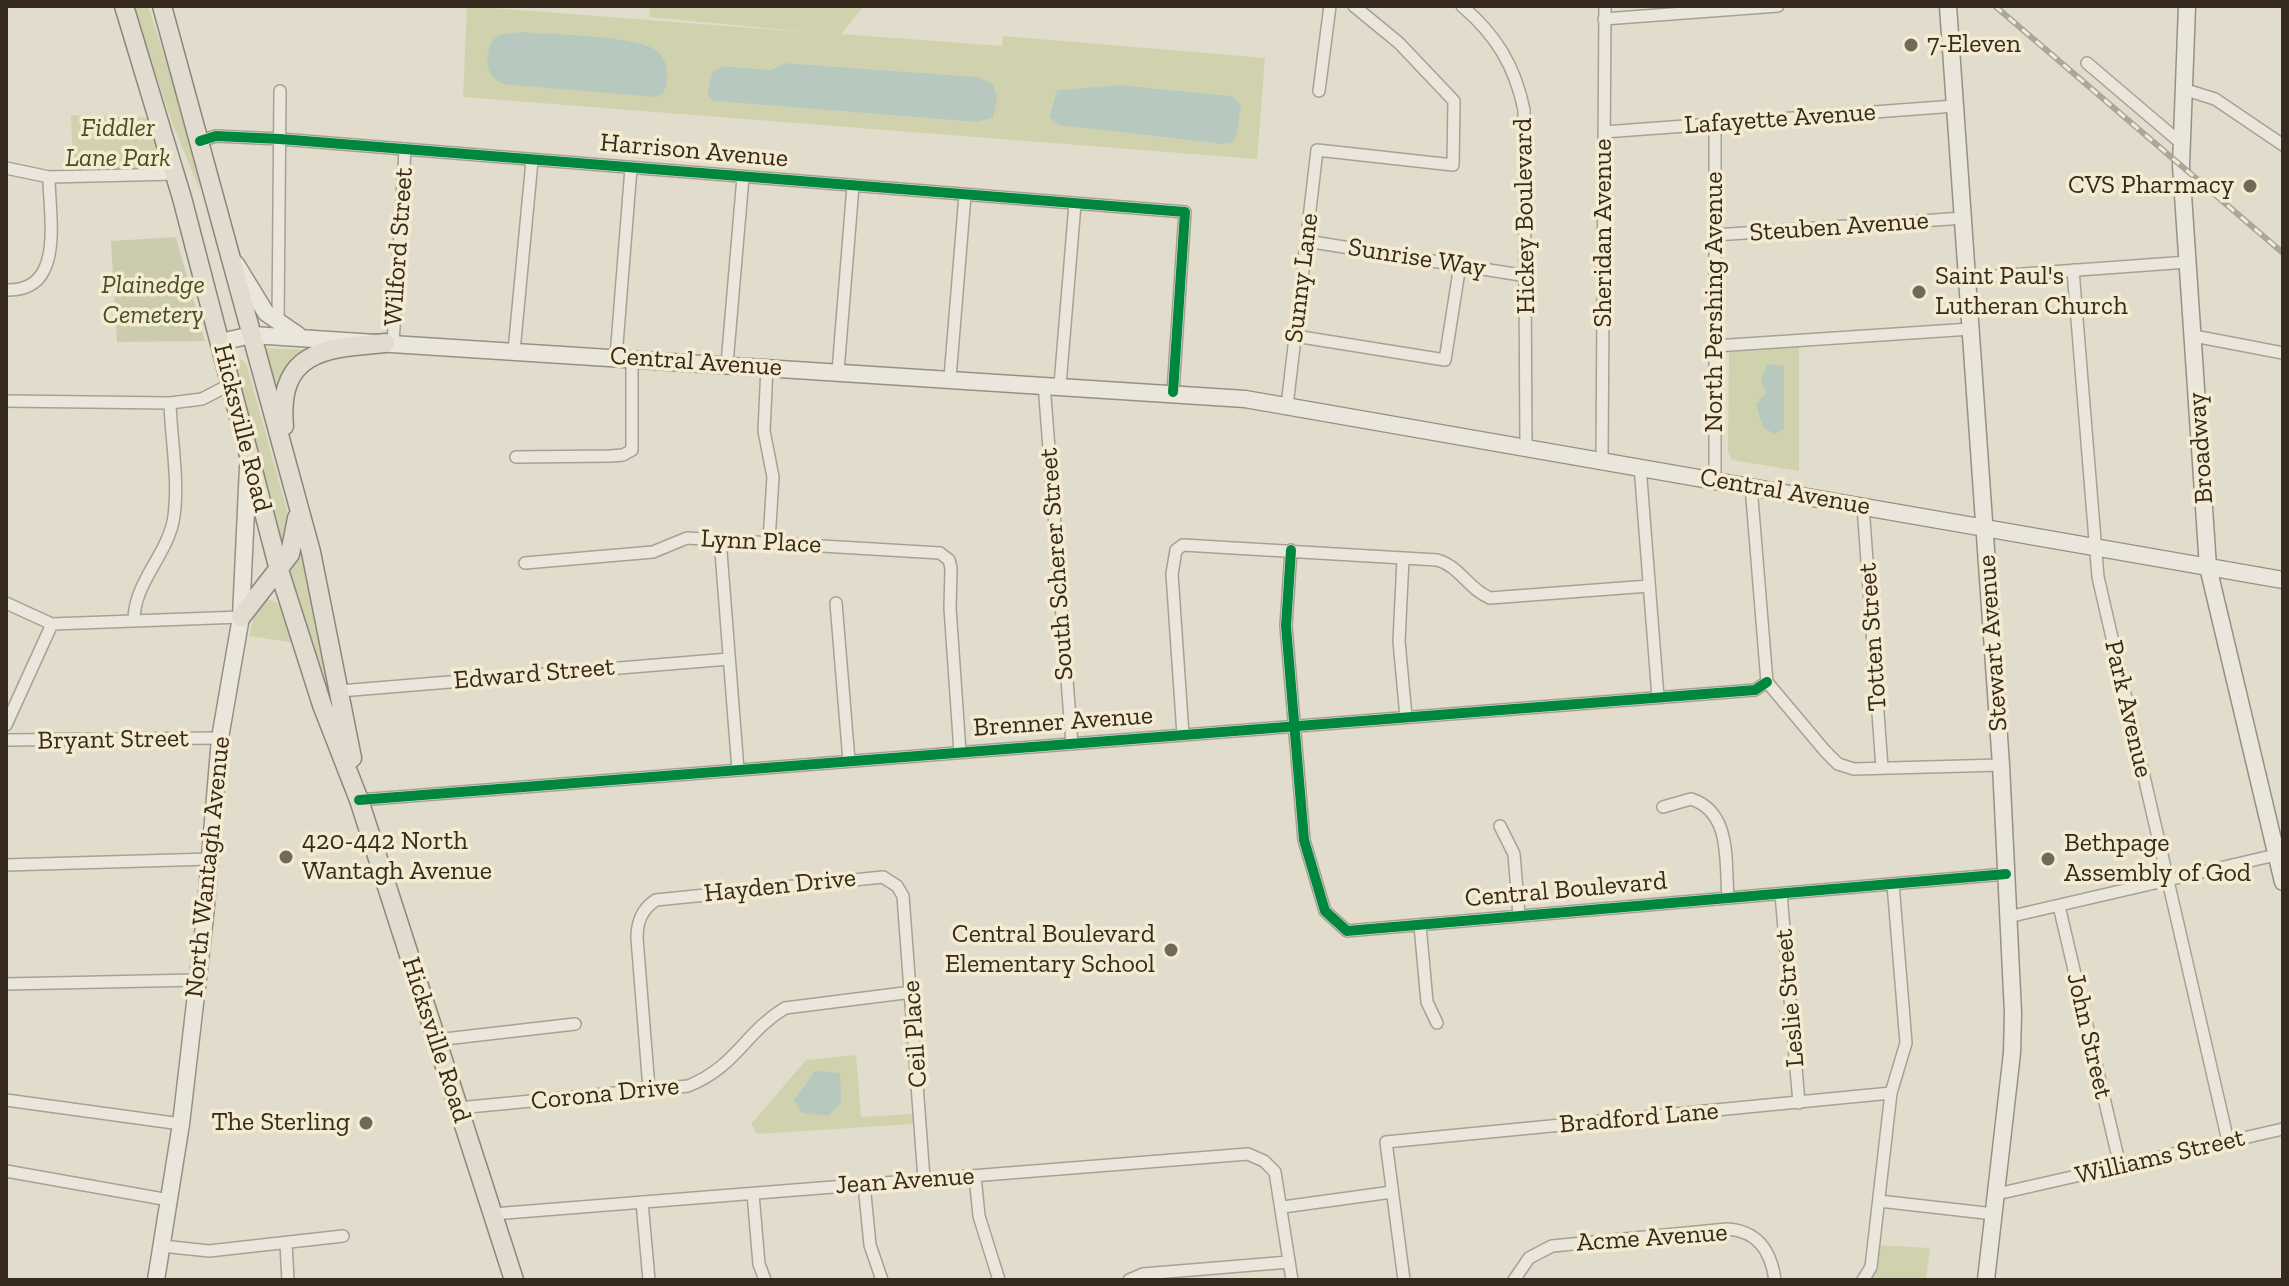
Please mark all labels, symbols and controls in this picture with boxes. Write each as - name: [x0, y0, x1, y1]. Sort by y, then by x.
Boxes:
- place label: 7-Eleven: [1927, 29, 2021, 61]
- marker: 7-Eleven: [1902, 36, 1920, 54]
- street label: Lafayette Avenue: [1683, 97, 1877, 141]
- park label: Fiddler Lane Park: [65, 113, 171, 174]
- street label: Hickey Boulevard: [1508, 118, 1542, 314]
- street label: Harrison Avenue: [599, 127, 789, 175]
- street label: Sheridan Avenue: [1588, 139, 1620, 327]
- street label: Wilford Street: [378, 167, 420, 327]
- place label: CVS Pharmacy: [2068, 170, 2234, 202]
- street label: North Pershing Avenue: [1699, 171, 1731, 433]
- marker: CVS Pharmacy: [2241, 177, 2259, 195]
- street label: Steuben Avenue: [1748, 205, 1930, 249]
- street label: Sunny Lane: [1279, 211, 1325, 345]
- street label: Sunrise Way: [1346, 232, 1488, 284]
- place label: Saint Paul's Lutheran Church: [1935, 261, 2128, 322]
- park label: Plainedge Cemetery: [101, 270, 205, 332]
- marker: Saint Paul's Lutheran Church: [1910, 283, 1928, 301]
- street label: Central Avenue: [609, 340, 783, 384]
- street label: Hicksville Road: [206, 341, 278, 515]
- street label: Broadway: [2182, 391, 2220, 505]
- street label: South Scherer Street: [1033, 447, 1081, 681]
- street label: Central Avenue: [1697, 462, 1873, 522]
- street label: Lynn Place: [700, 523, 822, 561]
- street label: Stewart Avenue: [1971, 554, 2015, 732]
- street label: Totten Street: [1852, 562, 1894, 712]
- street label: Park Avenue: [2097, 637, 2159, 781]
- street label: Edward Street: [452, 651, 616, 697]
- street label: Brenner Avenue: [972, 700, 1154, 744]
- street label: Bryant Street: [37, 723, 189, 757]
- street label: North Wantagh Avenue: [179, 735, 237, 999]
- place label: 420-442 North Wantagh Avenue: [302, 826, 492, 888]
- place label: Bethpage Assembly of God: [2064, 828, 2251, 890]
- marker: 420-442 North Wantagh Avenue: [277, 848, 295, 866]
- marker: Bethpage Assembly of God: [2039, 850, 2057, 868]
- street label: Hayden Drive: [702, 862, 858, 910]
- street label: Central Boulevard: [1463, 866, 1669, 914]
- place label: Central Boulevard Elementary School: [945, 919, 1155, 980]
- street label: Leslie Street: [1768, 928, 1812, 1068]
- marker: Central Boulevard Elementary School: [1162, 941, 1180, 959]
- street label: Hicksville Road: [395, 953, 477, 1127]
- street label: John Street: [2059, 970, 2119, 1102]
- street label: Ceil Place: [896, 979, 934, 1089]
- street label: Corona Drive: [529, 1071, 681, 1117]
- street label: Bradford Lane: [1558, 1095, 1720, 1141]
- place label: The Sterling: [211, 1107, 350, 1139]
- marker: The Sterling: [357, 1114, 375, 1132]
- street label: Williams Street: [2072, 1122, 2248, 1192]
- street label: Jean Avenue: [835, 1161, 975, 1201]
- street label: Acme Avenue: [1575, 1217, 1729, 1259]

